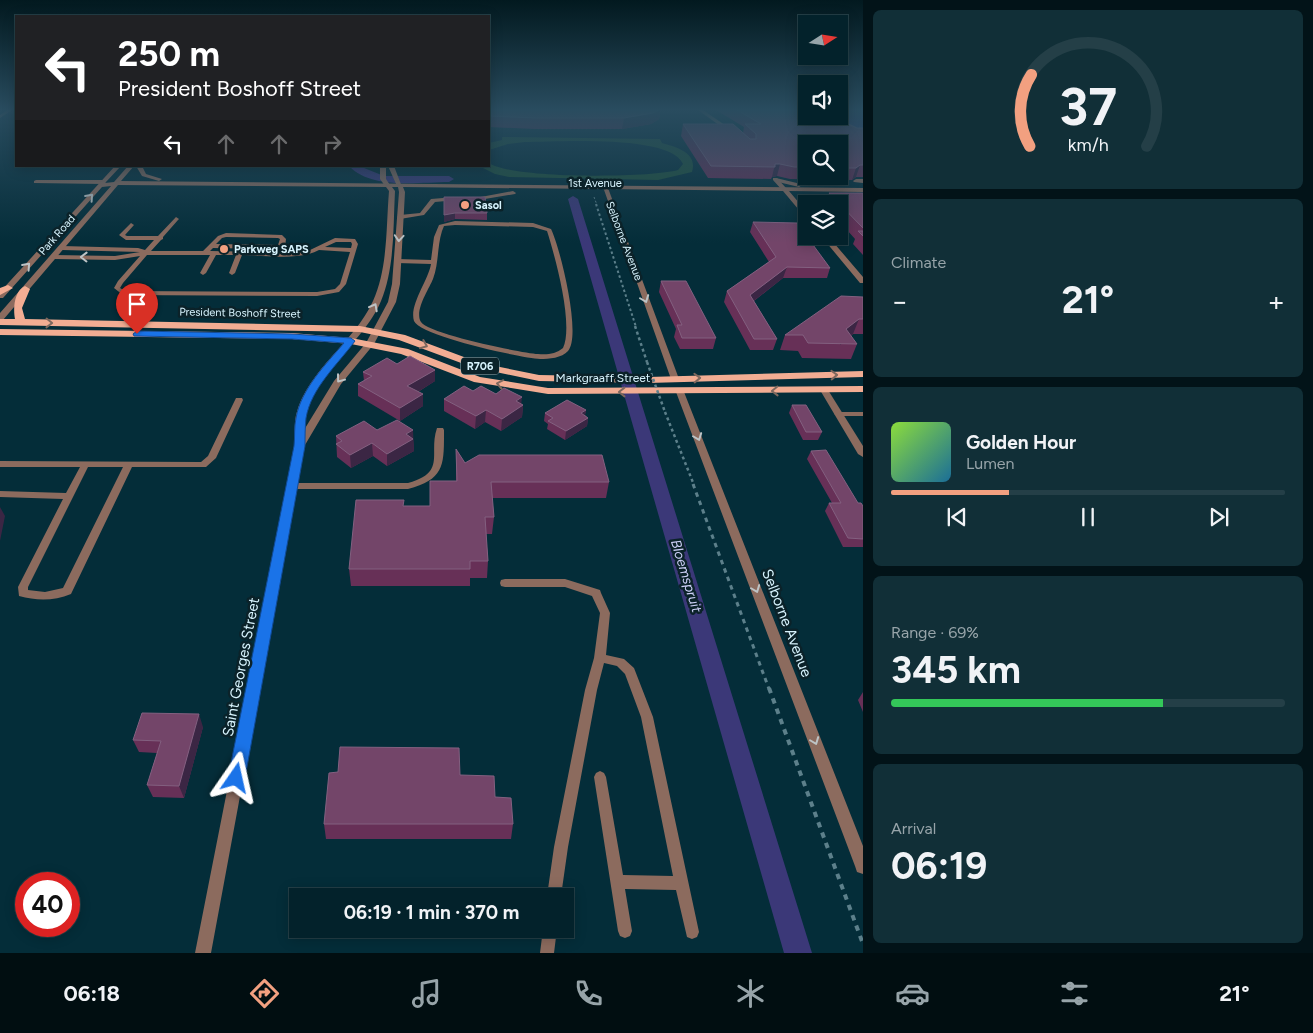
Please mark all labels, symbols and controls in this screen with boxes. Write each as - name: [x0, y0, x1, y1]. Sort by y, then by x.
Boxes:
- north arrow: [798, 15, 848, 65]
- map controls: [798, 15, 848, 245]
- text: 250 m: [118, 33, 220, 75]
- icon: left: [35, 35, 100, 100]
- text: President Boshoff Street: [118, 75, 361, 102]
- button: sound: [798, 75, 848, 125]
- text: 37: [1059, 76, 1117, 138]
- icon: left: [159, 130, 187, 158]
- icon: ahead: [212, 130, 240, 158]
- icon: ahead: [265, 130, 293, 158]
- icon: right: [318, 130, 346, 158]
- text: km/h: [1068, 134, 1108, 155]
- button: search: [798, 135, 848, 185]
- street label: 1st Avenue: [568, 177, 622, 190]
- one-way arrow: [84, 194, 93, 203]
- button: layers: [798, 195, 848, 245]
- marker: Sasol: [459, 199, 471, 211]
- place label: Sasol: [475, 199, 502, 212]
- street label: Selborne Avenue: [603, 200, 645, 282]
- street label: Park Road: [36, 212, 78, 258]
- one-way arrow: [393, 234, 404, 242]
- marker: Parkweg SAPS: [218, 243, 230, 255]
- place label: Parkweg SAPS: [234, 243, 309, 256]
- one-way arrow: [80, 252, 88, 262]
- text: Climate: [891, 253, 946, 272]
- one-way arrow: [21, 263, 30, 272]
- text: 21°: [1062, 277, 1114, 323]
- pin: [116, 283, 158, 334]
- text: −: [891, 284, 908, 318]
- text: +: [1268, 284, 1285, 318]
- icon: arrive: [123, 290, 151, 318]
- one-way arrow: [639, 294, 650, 303]
- one-way arrow: [368, 303, 378, 312]
- street label: President Boshoff Street: [179, 305, 301, 321]
- one-way arrow: [45, 318, 53, 328]
- one-way arrow: [419, 339, 428, 349]
- road number: R706: [461, 358, 499, 374]
- one-way arrow: [830, 370, 838, 381]
- street label: Markgraaff Street: [556, 371, 651, 385]
- one-way arrow: [337, 373, 346, 383]
- one-way arrow: [694, 373, 701, 383]
- one-way arrow: [496, 380, 504, 390]
- one-way arrow: [771, 386, 778, 396]
- one-way arrow: [618, 387, 626, 397]
- text: Golden Hour: [966, 431, 1076, 454]
- one-way arrow: [691, 432, 702, 441]
- text: Lumen: [966, 454, 1015, 473]
- icon: previous: [943, 503, 971, 531]
- icon: pause: [1074, 503, 1102, 531]
- icon: next: [1205, 503, 1233, 531]
- water label: Bloemspruit: [667, 537, 705, 615]
- street label: Selborne Avenue: [758, 566, 816, 680]
- one-way arrow: [750, 584, 760, 593]
- street label: Saint Georges Street: [219, 596, 263, 738]
- text: Range · 69%: [891, 623, 979, 642]
- text: 345 km: [891, 647, 1021, 693]
- one-way arrow: [809, 736, 819, 744]
- position arrow: [209, 751, 261, 803]
- text: Arrival: [891, 819, 936, 838]
- text: 06:19: [891, 843, 987, 889]
- speed limit sign: 40: [15, 872, 80, 937]
- text: 06:19 · 1 min · 370 m: [344, 901, 519, 924]
- icon: directions: [247, 976, 282, 1011]
- icon: music: [409, 976, 444, 1011]
- icon: phone: [571, 976, 606, 1011]
- icon: climate: [733, 976, 768, 1011]
- icon: car: [895, 976, 930, 1011]
- icon: filters: [1057, 976, 1092, 1011]
- text: 06:18: [64, 980, 120, 1007]
- text: 21°: [1219, 980, 1249, 1007]

